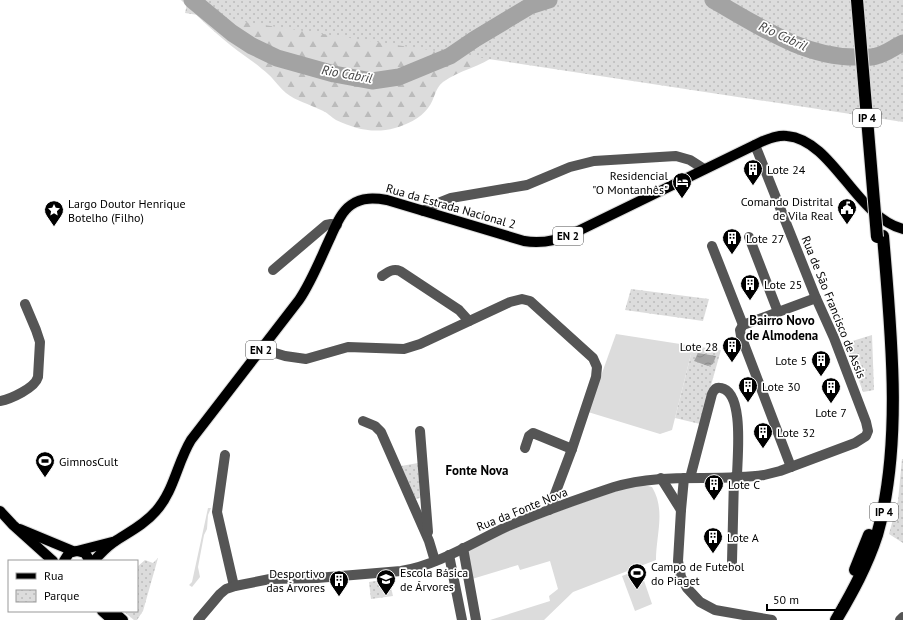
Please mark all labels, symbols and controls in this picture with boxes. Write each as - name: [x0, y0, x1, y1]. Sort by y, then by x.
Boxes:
- water label: Rio Cabril: [756, 17, 810, 55]
- water label: Rio Cabril: [320, 61, 374, 87]
- road number: IP 4: [853, 109, 881, 127]
- building icon: Lote 24: [742, 158, 764, 186]
- place label: Lote 24: [767, 162, 806, 177]
- place label: Residencial "O Montanhês": [592, 168, 668, 197]
- hotel icon: Residencial "O Montanhês": [671, 171, 693, 199]
- street label: Rua da Estrada Nacional 2: [384, 180, 518, 232]
- place label: Comando Distrital de Vila Real: [741, 194, 833, 223]
- place label: Largo Doutor Henrique Botelho (Filho): [68, 196, 186, 225]
- public building icon: Comando Distrital de Vila Real: [836, 197, 858, 225]
- place icon: Largo Doutor Henrique Botelho (Filho): [43, 199, 65, 227]
- road number: EN 2: [553, 227, 583, 245]
- building icon: Lote 27: [721, 227, 743, 255]
- place label: Lote 27: [746, 231, 784, 246]
- street label: Rua de São Francisco de Assis: [799, 234, 869, 380]
- building icon: Lote 25: [739, 273, 761, 301]
- place label: Lote 25: [764, 277, 802, 292]
- district label: Bairro Novo de Almodena: [746, 312, 818, 344]
- building icon: Lote 28: [721, 335, 743, 363]
- place label: Lote 28: [680, 339, 718, 354]
- road number: EN 2: [246, 341, 276, 359]
- building icon: Lote 5: [810, 349, 832, 377]
- place label: Lote 5: [775, 353, 807, 368]
- building icon: Lote 30: [737, 375, 759, 403]
- building icon: Lote 7: [820, 376, 842, 404]
- place label: Lote 30: [762, 379, 801, 394]
- place label: Lote 7: [815, 405, 847, 420]
- building icon: Lote 32: [752, 421, 774, 449]
- place label: Lote 32: [777, 425, 815, 440]
- sports icon: GimnosCult: [34, 450, 56, 478]
- place label: GimnosCult: [59, 454, 118, 469]
- district label: Fonte Nova: [445, 462, 509, 479]
- building icon: Lote C: [703, 473, 725, 501]
- place label: Lote C: [728, 477, 760, 492]
- street label: Rua da Fonte Nova: [474, 484, 570, 534]
- road number: IP 4: [870, 503, 898, 521]
- building icon: Lote A: [702, 526, 724, 554]
- place label: Lote A: [727, 530, 759, 545]
- place label: Campo de Futebol do Piaget: [651, 559, 745, 588]
- legend: [8, 560, 138, 612]
- sports icon: Campo de Futebol do Piaget: [626, 562, 648, 590]
- place label: Escola Básica de Árvores: [400, 565, 468, 594]
- place label: Desportivo das Árvores: [266, 566, 325, 595]
- text: Rua: [44, 568, 63, 583]
- school or university icon: Escola Básica de Árvores: [375, 568, 397, 596]
- building icon: Desportivo das Árvores: [328, 569, 350, 597]
- scale bar: [767, 586, 839, 612]
- text: Parque: [44, 588, 79, 603]
- text: 50 m: [773, 592, 799, 607]

